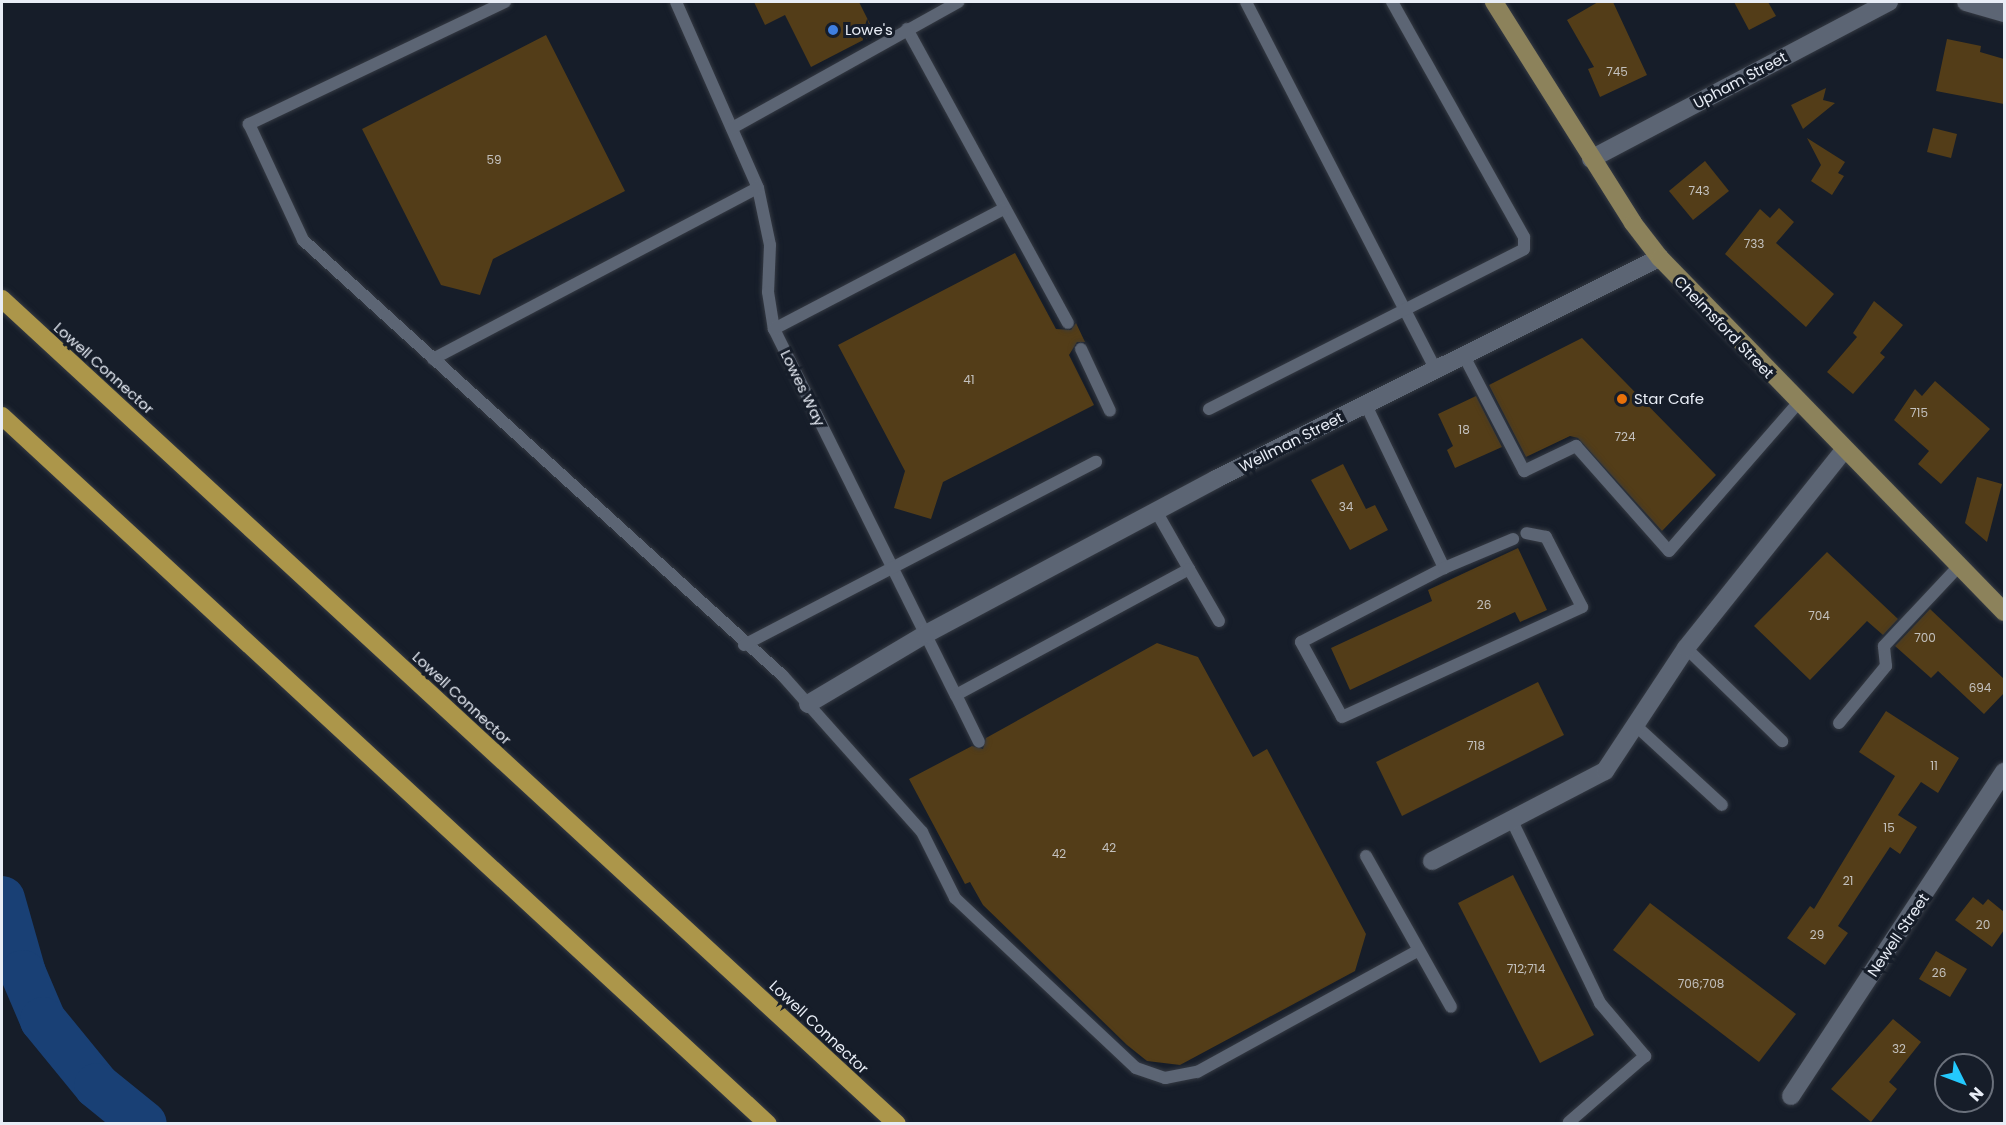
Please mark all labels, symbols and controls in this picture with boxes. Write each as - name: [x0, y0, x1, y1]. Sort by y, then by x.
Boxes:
- place label: Lowe's: [845, 21, 893, 39]
- marker: Lowe's: [826, 23, 840, 37]
- street label: Upham Street: [1690, 48, 1790, 112]
- house number: 745: [1606, 65, 1628, 79]
- house number: 59: [486, 153, 502, 167]
- house number: 743: [1688, 184, 1710, 198]
- house number: 733: [1744, 237, 1764, 251]
- street label: Chelmsford Street: [1670, 272, 1778, 382]
- street label: Lowell Connector: [50, 318, 158, 418]
- street label: Lowes Way: [777, 347, 829, 429]
- house number: 41: [963, 373, 975, 387]
- place label: Star Cafe: [1634, 390, 1704, 408]
- marker: Star Cafe: [1615, 392, 1629, 406]
- house number: 715: [1910, 406, 1928, 420]
- street label: Wellman Street: [1236, 408, 1346, 476]
- house number: 18: [1458, 423, 1470, 437]
- house number: 724: [1615, 430, 1635, 444]
- house number: 34: [1339, 500, 1353, 514]
- house number: 26: [1477, 598, 1491, 612]
- house number: 704: [1808, 609, 1830, 623]
- house number: 700: [1914, 631, 1936, 645]
- street label: Lowell Connector: [409, 648, 515, 748]
- house number: 694: [1969, 681, 1991, 695]
- house number: 718: [1467, 739, 1485, 753]
- house number: 11: [1930, 759, 1938, 773]
- house number: 15: [1883, 821, 1895, 835]
- house number: 42: [1102, 841, 1116, 855]
- house number: 42: [1052, 847, 1066, 861]
- house number: 21: [1843, 874, 1853, 888]
- street label: Newell Street: [1863, 890, 1933, 980]
- house number: 20: [1976, 918, 1990, 932]
- house number: 29: [1810, 928, 1824, 942]
- house number: 712;714: [1507, 962, 1545, 976]
- house number: 26: [1932, 966, 1946, 980]
- street label: Lowell Connector: [766, 977, 872, 1077]
- house number: 706;708: [1678, 977, 1724, 991]
- house number: 32: [1892, 1042, 1906, 1056]
- north arrow: [1934, 1053, 1994, 1113]
- text: N: [1964, 1082, 1989, 1106]

